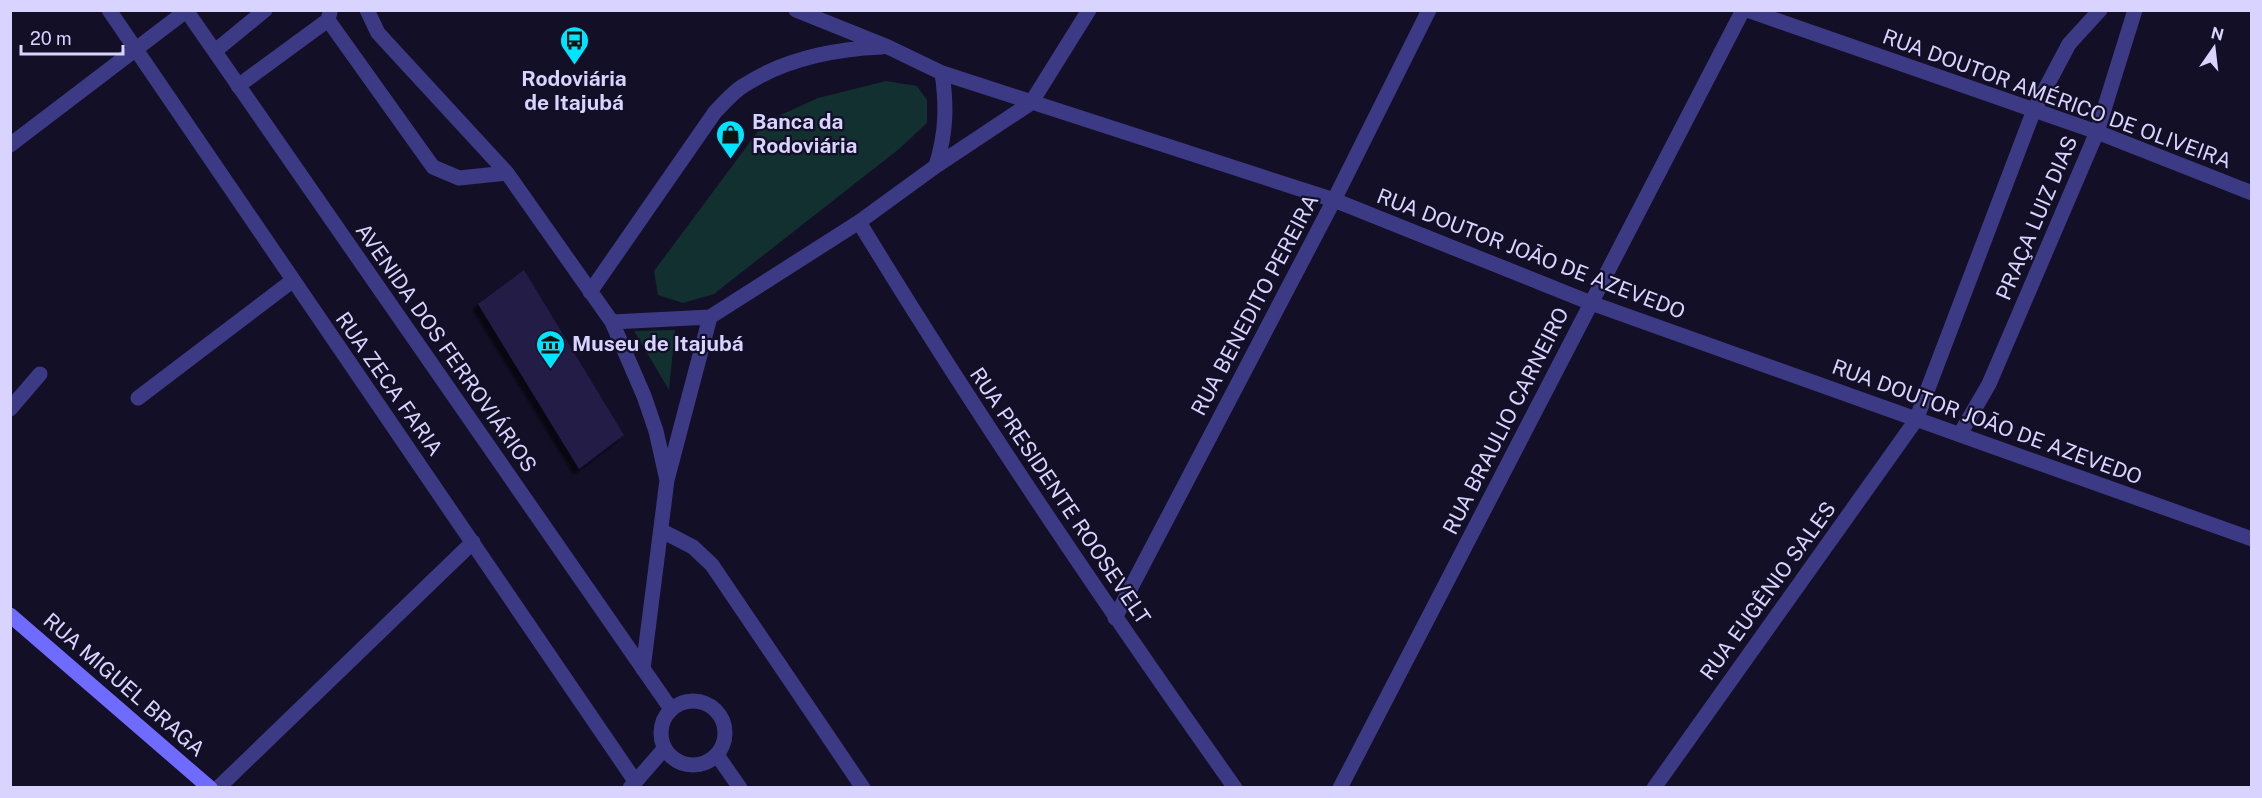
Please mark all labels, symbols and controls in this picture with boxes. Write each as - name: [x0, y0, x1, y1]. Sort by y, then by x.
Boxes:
- scale bar: [21, 18, 123, 56]
- north arrow: [2184, 18, 2244, 78]
- text: N: [2209, 23, 2226, 45]
- bus stop icon: Rodoviária de Itajubá: [558, 24, 590, 66]
- street label: RUA DOUTOR AMÉRICO DE OLIVEIRA: [1879, 24, 2235, 174]
- text: 20 m: [30, 28, 72, 49]
- place label: Rodoviária de Itajubá: [521, 66, 627, 115]
- place label: Banca da Rodoviária: [752, 109, 857, 158]
- shop icon: Banca da Rodoviária: [715, 118, 747, 160]
- street label: PRAÇA LUIZ DIAS: [1991, 132, 2082, 304]
- street label: RUA DOUTOR JOÃO DE AZEVEDO: [1373, 183, 1689, 324]
- street label: RUA BENEDITO PEREIRA: [1186, 190, 1324, 419]
- street label: AVENIDA DOS FERROVIÁRIOS: [351, 218, 542, 477]
- street label: RUA BRAULIO CARNEIRO: [1437, 303, 1574, 538]
- street label: RUA ZECA FARIA: [331, 307, 448, 460]
- museum icon: Museu de Itajubá: [535, 328, 567, 370]
- place label: Museu de Itajubá: [572, 331, 744, 356]
- street label: RUA DOUTOR JOÃO DE AZEVEDO: [1829, 354, 2146, 489]
- street label: RUA PRESIDENTE ROOSEVELT: [965, 363, 1156, 629]
- street label: RUA EUGÊNIO SALES: [1694, 497, 1841, 685]
- street label: RUA MIGUEL BRAGA: [38, 608, 210, 762]

